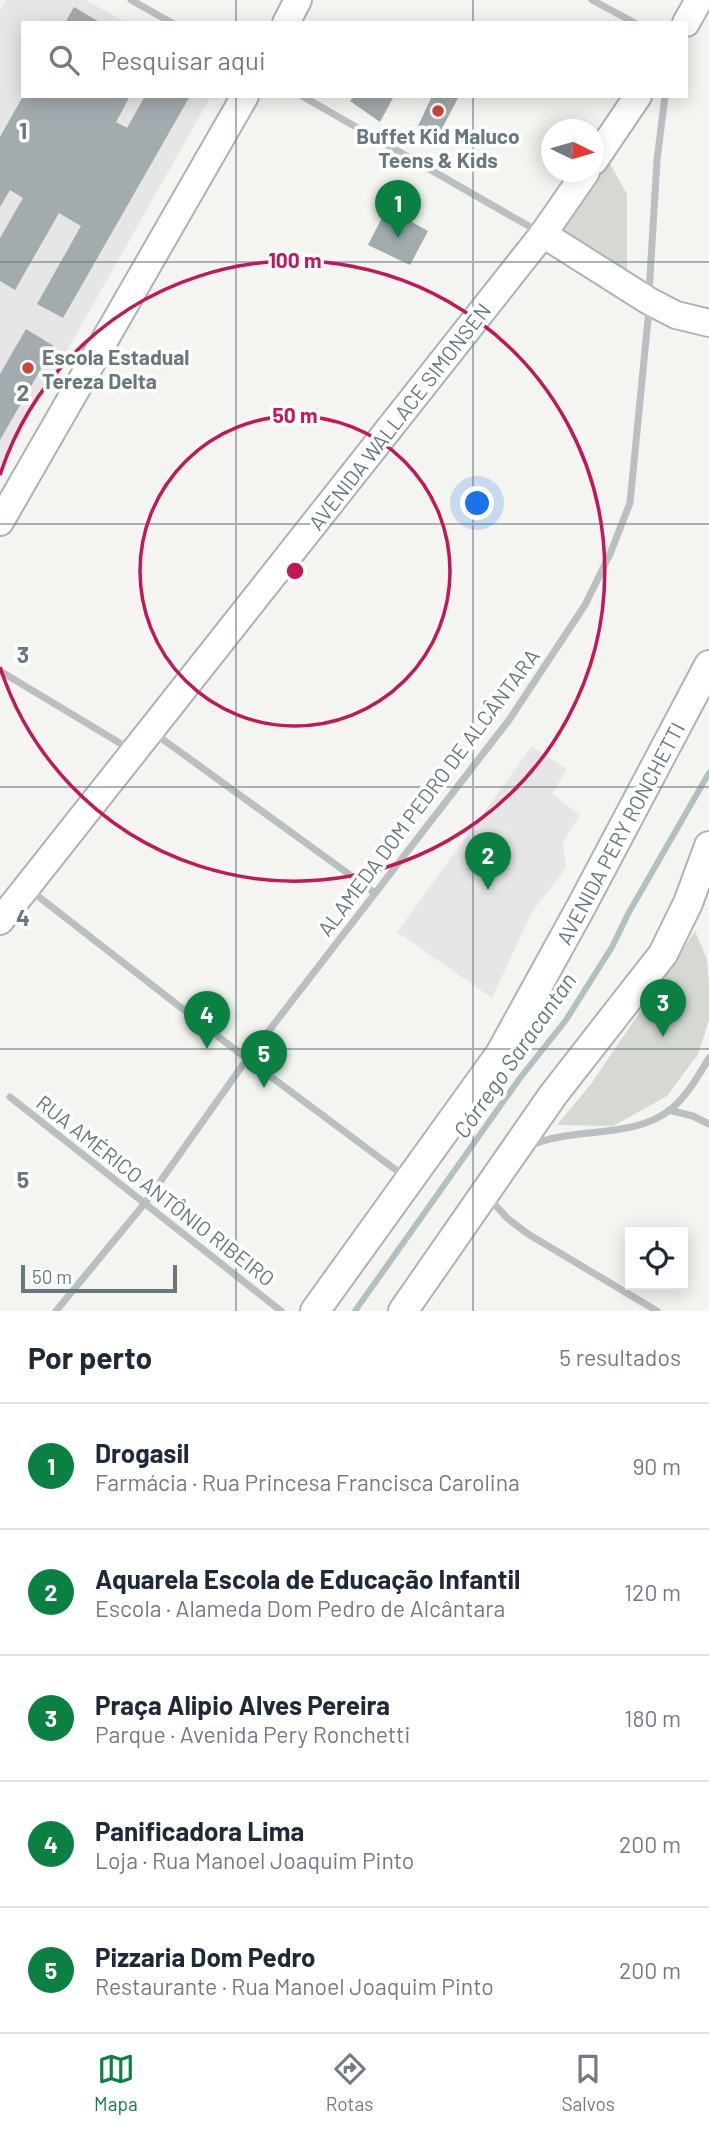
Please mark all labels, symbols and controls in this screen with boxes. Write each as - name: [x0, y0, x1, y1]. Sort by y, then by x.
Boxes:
- search box: [21, 21, 688, 98]
- icon: search: [45, 41, 83, 79]
- text: Pesquisar aqui: [101, 44, 266, 75]
- marker: Buffet Kid Maluco Teens & Kids: [430, 103, 446, 119]
- text: 1: [19, 116, 27, 144]
- north arrow: [541, 119, 604, 182]
- place label: Buffet Kid Maluco Teens & Kids: [356, 123, 520, 172]
- pin: 1: [375, 180, 421, 238]
- text: 100 m: [268, 247, 322, 272]
- street label: AVENIDA WALLACE SIMONSEN: [303, 298, 495, 534]
- place label: Escola Estadual Tereza Delta: [42, 344, 189, 393]
- marker: Escola Estadual Tereza Delta: [20, 360, 36, 376]
- text: 2: [17, 378, 29, 406]
- text: 50 m: [272, 402, 318, 427]
- your location: [460, 486, 494, 520]
- centre of rings: [283, 559, 307, 583]
- text: 3: [17, 640, 29, 668]
- street label: ALAMEDA DOM PEDRO DE ALCÂNTARA: [312, 643, 544, 940]
- street label: AVENIDA PERY RONCHETTI: [551, 718, 689, 948]
- pin: 2: [465, 832, 511, 890]
- text: 4: [16, 903, 30, 931]
- water label: Córrego Saracantan: [447, 967, 581, 1143]
- pin: 3: [640, 979, 686, 1037]
- pin: 4: [184, 991, 230, 1049]
- pin: 5: [241, 1030, 287, 1088]
- street label: RUA AMÉRICO ANTÔNIO RIBEIRO: [32, 1089, 280, 1291]
- text: 5: [17, 1165, 29, 1193]
- map controls: [625, 1227, 688, 1290]
- button: locate: [625, 1227, 688, 1290]
- scale bar: [21, 1262, 177, 1294]
- text: 50 m: [32, 1265, 72, 1288]
- text: Por perto: [28, 1339, 152, 1375]
- text: 5 resultados: [559, 1343, 681, 1371]
- text: Drogasil: [95, 1437, 189, 1468]
- text: 1: [47, 1452, 55, 1480]
- text: 90 m: [632, 1452, 681, 1480]
- text: Farmácia · Rua Princesa Francisca Carolina: [95, 1468, 520, 1496]
- text: Aquarela Escola de Educação Infantil: [95, 1563, 520, 1594]
- text: 2: [45, 1578, 57, 1606]
- text: 120 m: [624, 1578, 681, 1606]
- text: Escola · Alameda Dom Pedro de Alcântara: [95, 1594, 505, 1622]
- text: Praça Alipio Alves Pereira: [95, 1689, 390, 1720]
- text: 3: [45, 1704, 57, 1732]
- text: 180 m: [624, 1704, 681, 1732]
- text: Parque · Avenida Pery Ronchetti: [95, 1720, 410, 1748]
- text: Panificadora Lima: [95, 1815, 304, 1846]
- text: 4: [44, 1830, 58, 1858]
- text: 200 m: [619, 1830, 681, 1858]
- text: Loja · Rua Manoel Joaquim Pinto: [95, 1846, 414, 1874]
- text: Pizzaria Dom Pedro: [95, 1941, 316, 1972]
- text: 5: [45, 1956, 57, 1984]
- text: 200 m: [619, 1956, 681, 1984]
- text: Restaurante · Rua Manoel Joaquim Pinto: [95, 1972, 494, 2000]
- tab: Mapa: [94, 2050, 138, 2115]
- tab: Rotas: [326, 2050, 373, 2115]
- tab: Salvos: [562, 2050, 615, 2115]

